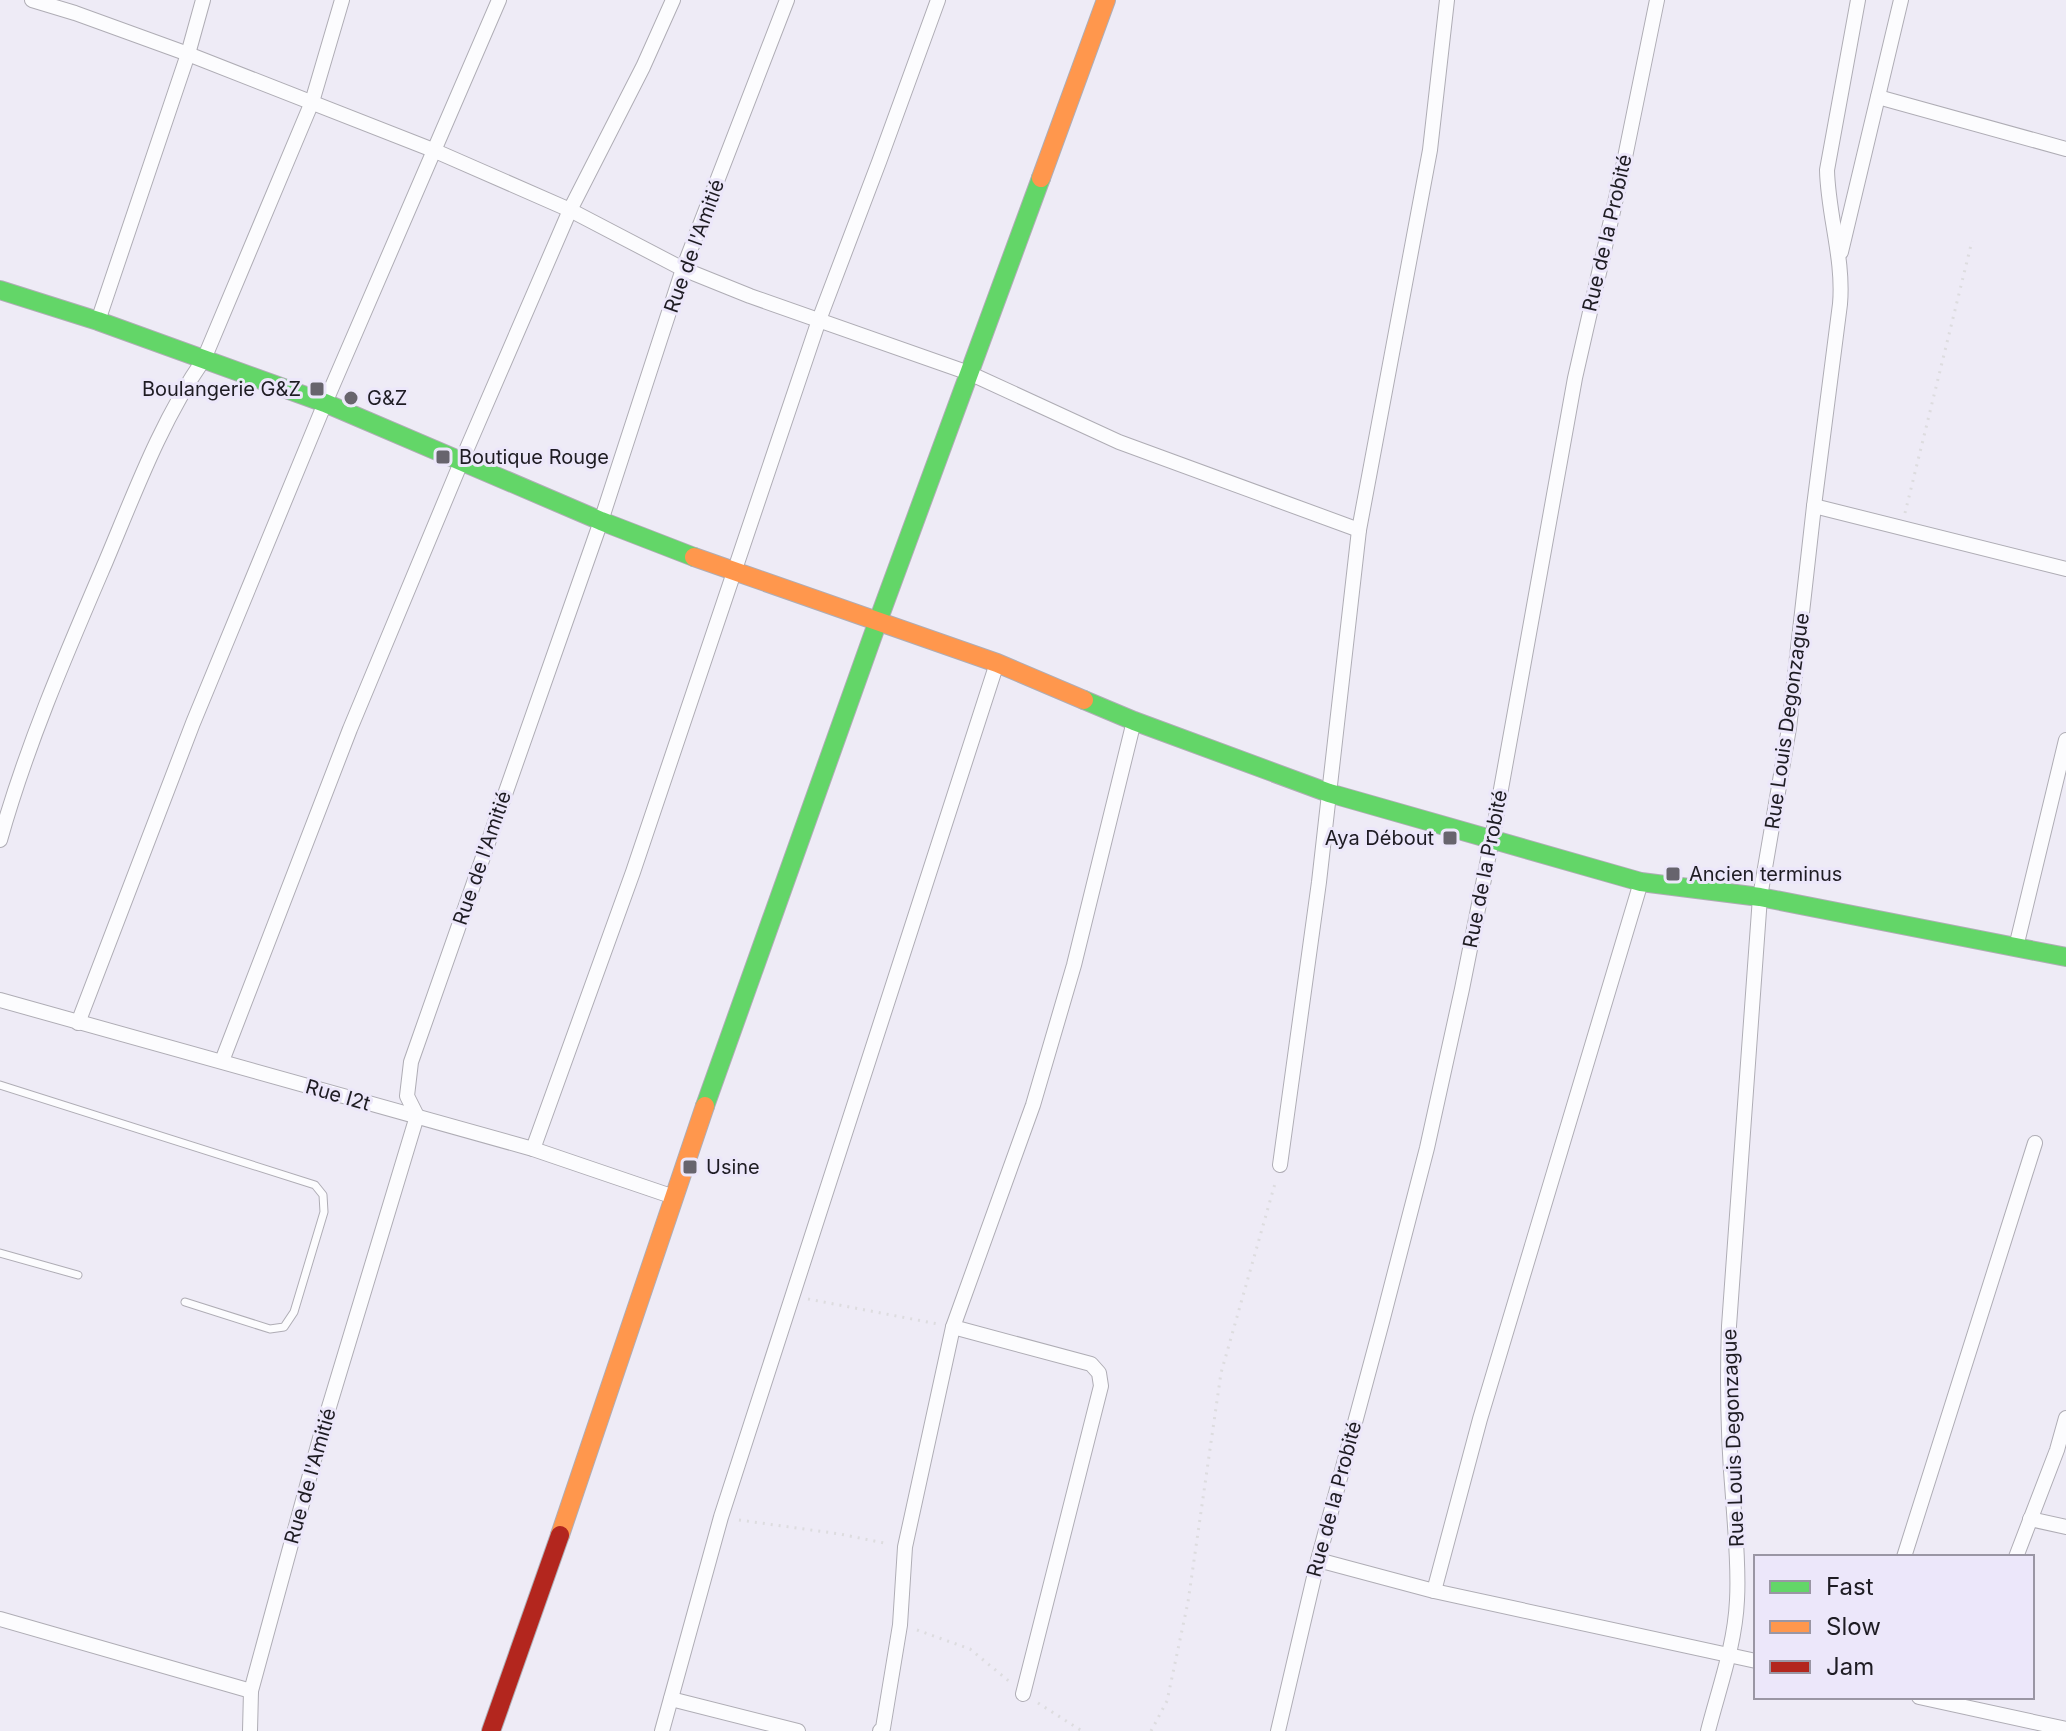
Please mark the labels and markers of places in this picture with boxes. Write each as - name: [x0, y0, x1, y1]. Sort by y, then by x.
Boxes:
- place label: Boulangerie G&Z: [142, 377, 301, 401]
- marker: Boulangerie G&Z: [308, 380, 326, 398]
- place label: G&Z: [367, 386, 407, 410]
- marker: G&Z: [342, 389, 360, 407]
- place label: Boutique Rouge: [459, 445, 609, 469]
- marker: Boutique Rouge: [434, 448, 452, 466]
- place label: Aya Débout: [1325, 826, 1434, 850]
- marker: Aya Débout: [1441, 829, 1459, 847]
- place label: Ancien terminus: [1689, 862, 1842, 886]
- marker: Ancien terminus: [1664, 865, 1682, 883]
- place label: Usine: [706, 1155, 760, 1179]
- marker: Usine: [681, 1158, 699, 1176]

